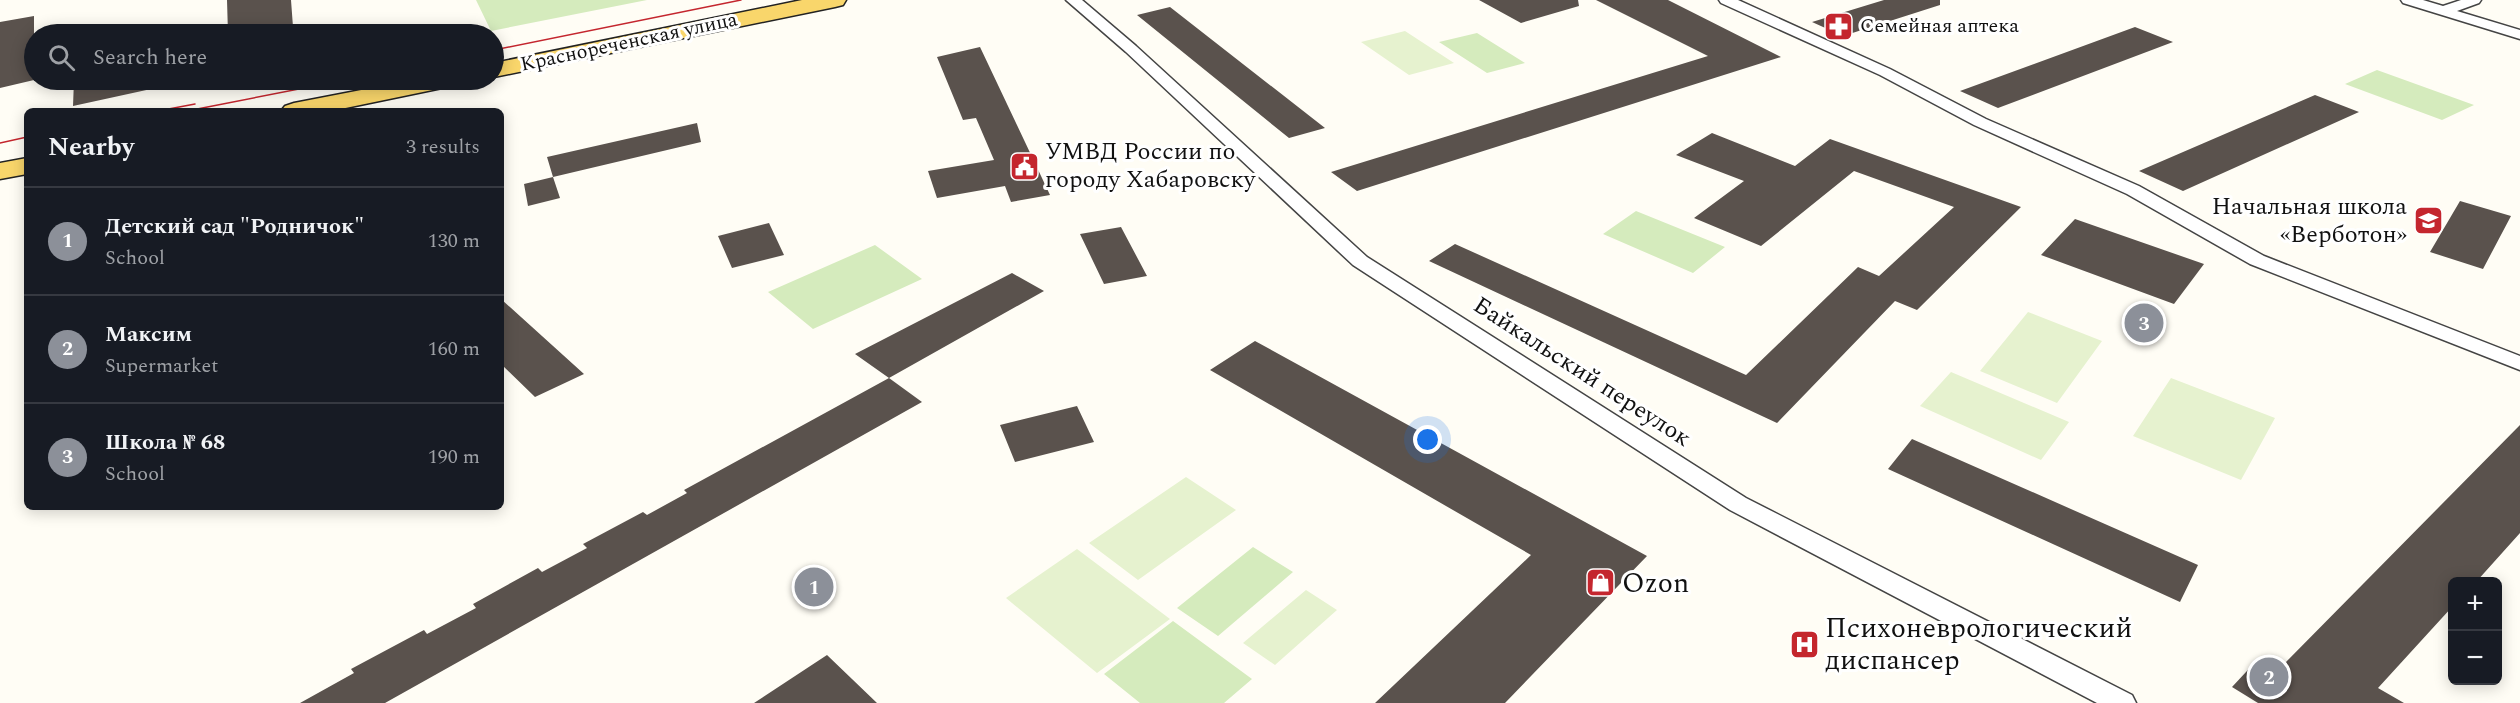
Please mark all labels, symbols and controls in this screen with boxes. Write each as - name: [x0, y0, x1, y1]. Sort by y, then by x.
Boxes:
- street label: Краснореченская улица: [518, 4, 740, 80]
- pharmacy icon: Семейная аптека: [1823, 10, 1855, 42]
- place label: Семейная аптека: [1860, 11, 2019, 41]
- search box: [24, 24, 504, 90]
- icon: search: [45, 41, 78, 74]
- text: Search here: [93, 41, 207, 74]
- text: Nearby: [48, 127, 134, 167]
- text: 3 results: [406, 132, 480, 162]
- place label: УМВД России по городу Хабаровску: [1045, 134, 1257, 198]
- public building icon: УМВД России по городу Хабаровску: [1008, 150, 1040, 182]
- place label: Начальная школа «Верботон»: [2212, 189, 2407, 253]
- school or university icon: Начальная школа «Верботон»: [2412, 205, 2444, 237]
- text: Детский сад "Родничок": [105, 210, 364, 243]
- text: 1: [62, 226, 73, 256]
- text: 130 m: [428, 226, 480, 256]
- text: School: [105, 243, 165, 273]
- street label: Байкальский переулок: [1466, 288, 1698, 456]
- pin: 3: [2124, 300, 2164, 346]
- text: Максим: [105, 318, 192, 351]
- text: 2: [62, 334, 73, 364]
- text: 160 m: [428, 334, 480, 364]
- text: Supermarket: [105, 351, 218, 381]
- your location: [1413, 425, 1442, 454]
- text: Школа № 68: [105, 426, 225, 459]
- text: 3: [62, 442, 73, 472]
- text: 190 m: [428, 442, 480, 472]
- text: School: [105, 459, 165, 489]
- place label: Ozon: [1622, 562, 1689, 605]
- pin: 1: [794, 564, 834, 610]
- shop icon: Ozon: [1585, 567, 1617, 599]
- map controls: [2448, 577, 2502, 685]
- button: +: [2448, 577, 2502, 631]
- place label: Психоневрологический диспансер: [1825, 607, 2132, 682]
- hospital icon: Психоневрологический диспансер: [1788, 628, 1820, 660]
- button: −: [2448, 631, 2502, 685]
- pin: 2: [2250, 654, 2288, 700]

